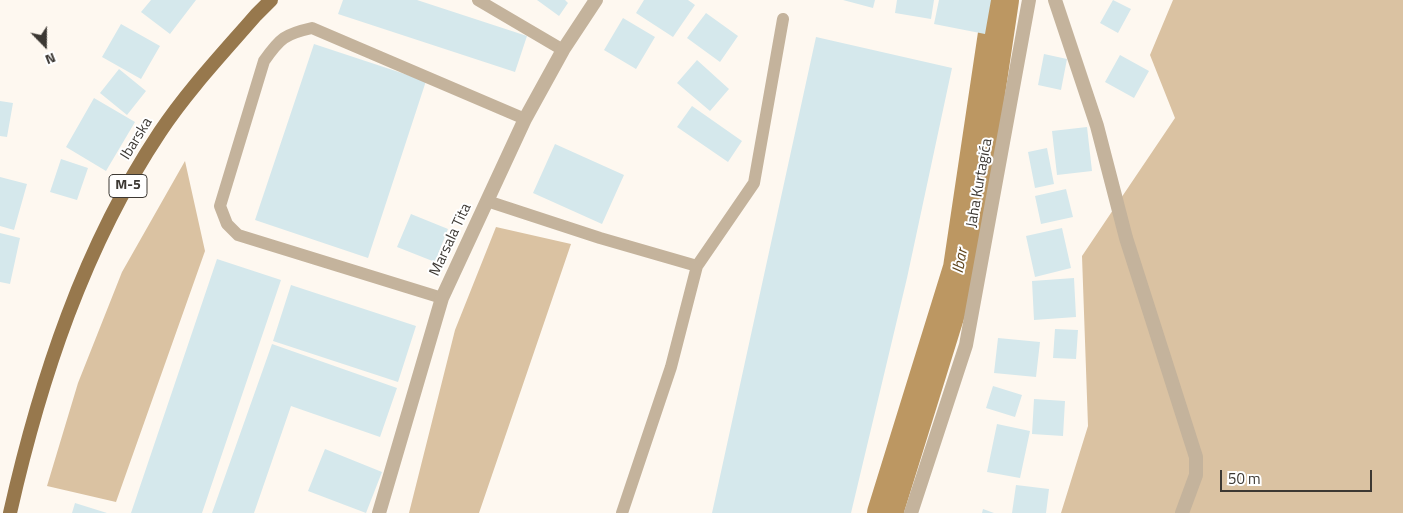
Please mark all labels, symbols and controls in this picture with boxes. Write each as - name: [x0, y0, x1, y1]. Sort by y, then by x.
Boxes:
- north arrow: [20, 20, 70, 70]
- text: N: [42, 48, 59, 71]
- street label: Ibarska: [117, 115, 157, 163]
- street label: Jaha Kurtagića: [963, 137, 997, 229]
- road number: M-5: [109, 175, 147, 198]
- street label: Marsala Tita: [426, 201, 476, 279]
- water label: Ibar: [949, 247, 973, 275]
- scale bar: [1223, 460, 1376, 492]
- text: 50 m: [1228, 467, 1261, 490]

